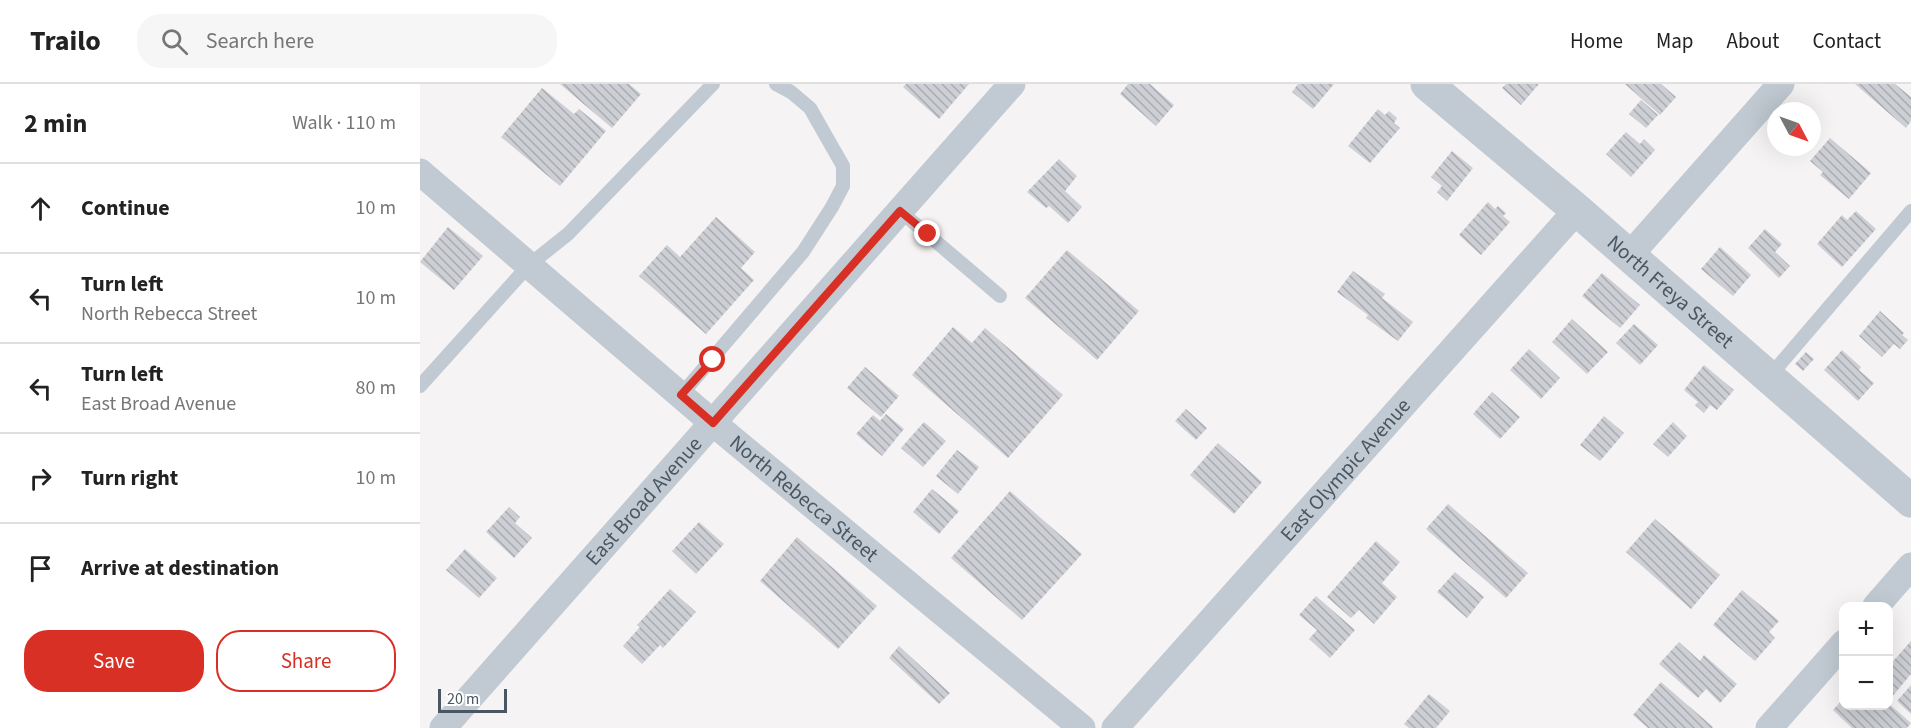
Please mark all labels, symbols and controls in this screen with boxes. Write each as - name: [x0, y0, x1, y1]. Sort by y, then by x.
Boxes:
- search box: [137, 14, 557, 68]
- text: Trailo: [30, 21, 101, 61]
- icon: search: [158, 25, 191, 58]
- text: Search here: [206, 25, 314, 57]
- text: Home: [1570, 26, 1623, 56]
- text: Map: [1656, 26, 1694, 56]
- text: About: [1727, 26, 1779, 56]
- text: Contact: [1812, 26, 1881, 56]
- north arrow: [1767, 102, 1821, 156]
- text: 2 min: [24, 105, 87, 142]
- text: Walk · 110 m: [292, 109, 396, 137]
- icon: ahead: [24, 192, 57, 225]
- text: Continue: [81, 192, 170, 224]
- text: 10 m: [356, 194, 396, 222]
- route end: [914, 220, 940, 246]
- street label: North Freya Street: [1601, 228, 1741, 355]
- text: Turn left: [81, 268, 163, 300]
- icon: left: [24, 282, 57, 315]
- text: 10 m: [356, 284, 396, 312]
- text: North Rebecca Street: [81, 300, 257, 328]
- route start: [699, 346, 725, 372]
- text: Turn left: [81, 358, 163, 390]
- icon: left: [24, 372, 57, 405]
- text: 80 m: [356, 374, 396, 402]
- text: East Broad Avenue: [81, 390, 236, 418]
- street label: East Olympic Avenue: [1273, 391, 1417, 548]
- street label: North Rebecca Street: [723, 428, 885, 569]
- street label: East Broad Avenue: [578, 430, 709, 572]
- icon: right: [24, 462, 57, 495]
- text: Turn right: [81, 462, 178, 494]
- text: 10 m: [356, 464, 396, 492]
- icon: arrive: [24, 552, 57, 585]
- text: Arrive at destination: [81, 552, 279, 584]
- map controls: [1839, 602, 1893, 710]
- button: +: [1839, 602, 1893, 656]
- button: Save: [24, 630, 204, 692]
- button: Share: [216, 630, 396, 692]
- button: −: [1839, 656, 1893, 710]
- scale bar: [438, 686, 507, 714]
- text: 20 m: [447, 688, 479, 710]

